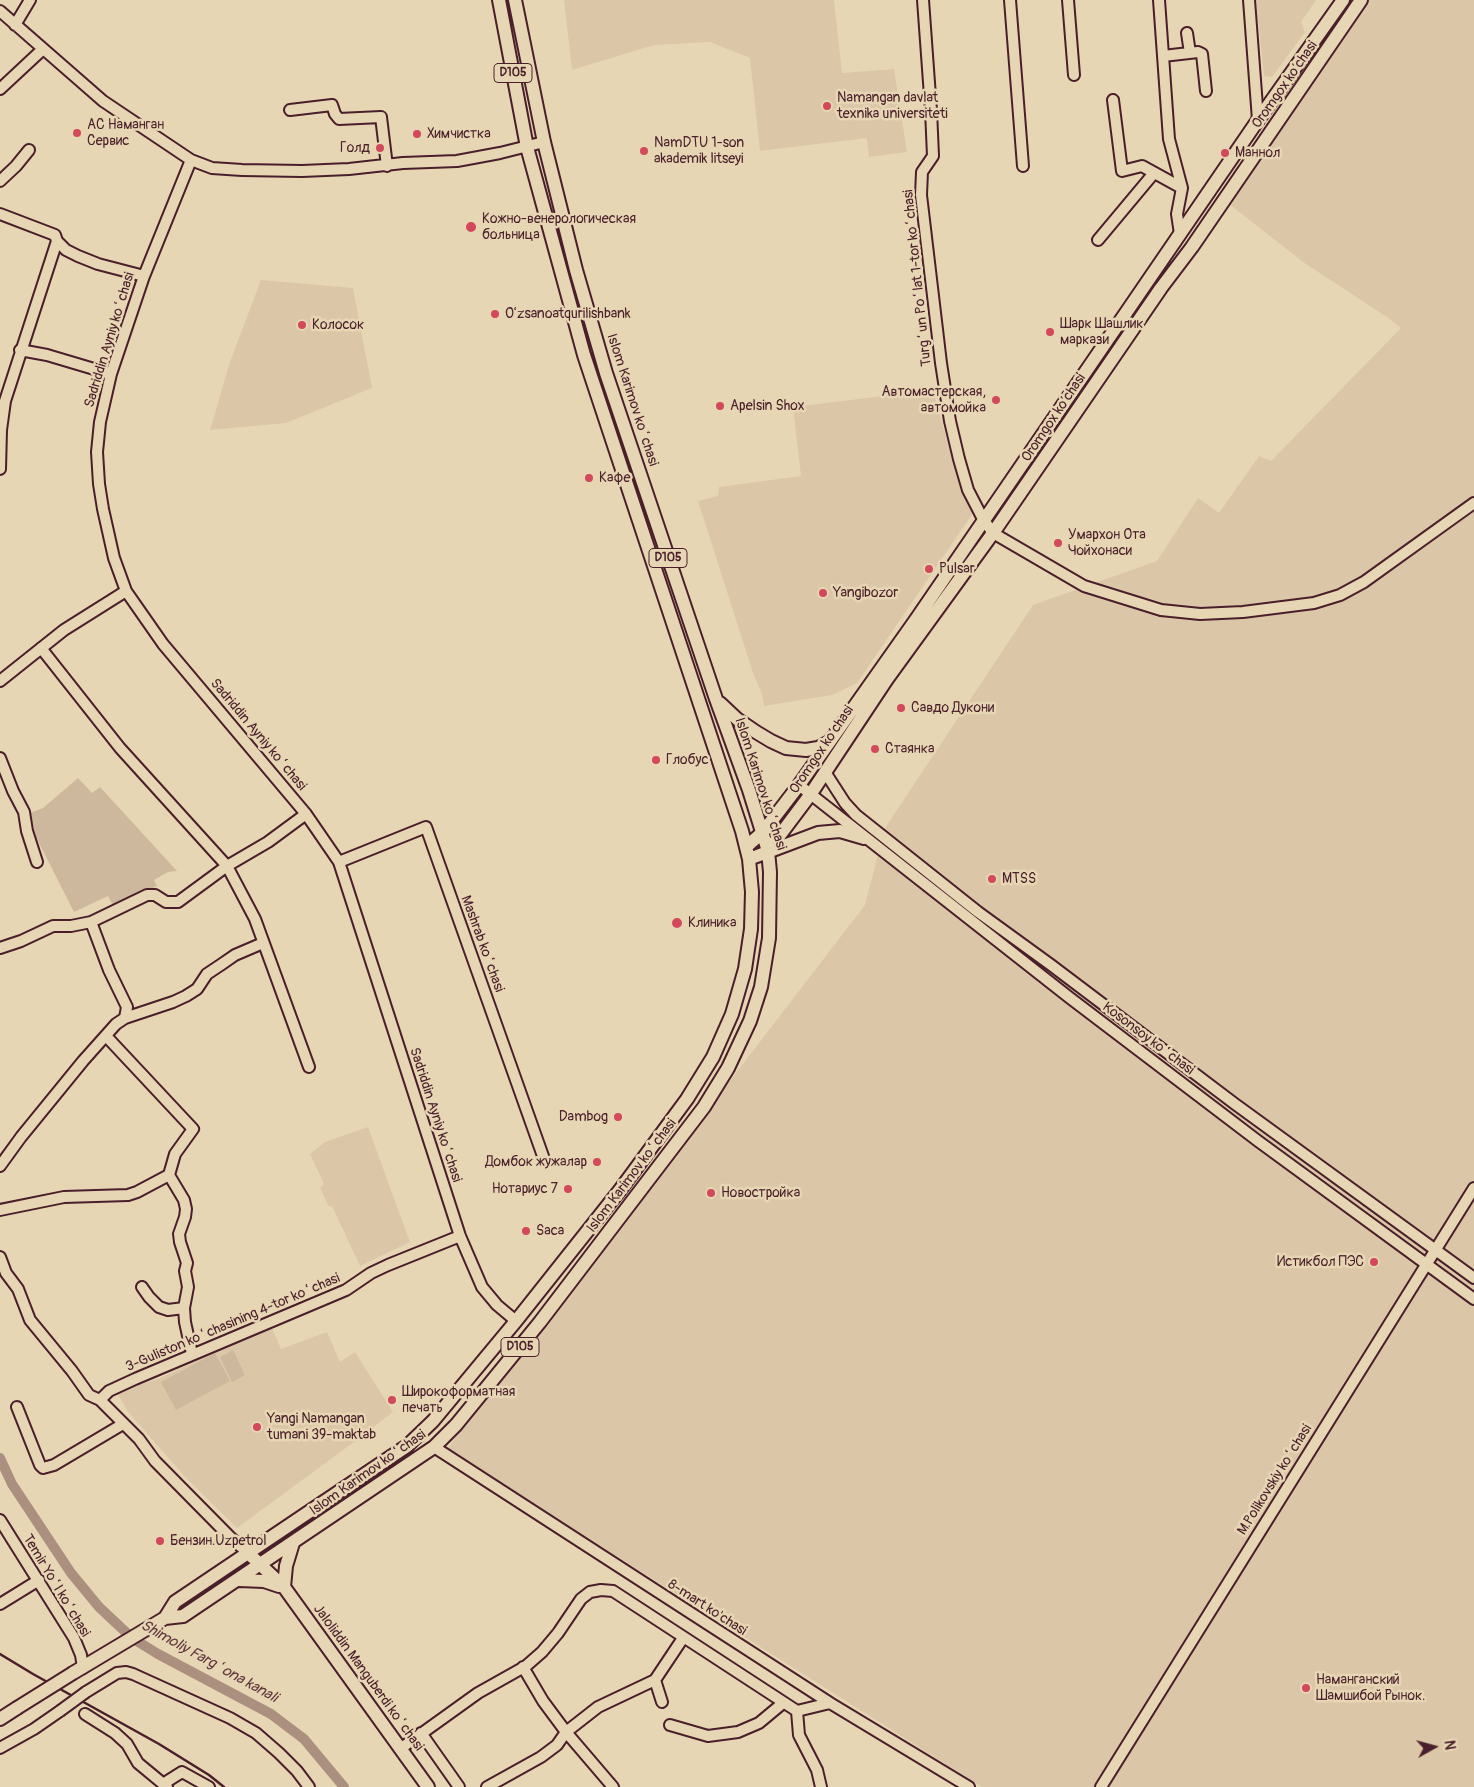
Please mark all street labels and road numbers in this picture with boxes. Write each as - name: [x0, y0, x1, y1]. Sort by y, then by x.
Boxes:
- street label: Oromgox ko‘chasi: [1249, 38, 1321, 132]
- road number: D105: [494, 64, 532, 82]
- street label: Turgʻun Poʻlat 1-tor koʻchasi: [900, 189, 936, 367]
- street label: Sadriddin Ayniy koʻchasi: [81, 270, 139, 410]
- street label: Islom Karimov koʻchasi: [603, 332, 661, 468]
- street label: Oromgox ko‘chasi: [1018, 371, 1090, 465]
- road number: D105: [649, 548, 687, 568]
- street label: Sadriddin Ayniy koʻchasi: [206, 676, 310, 794]
- street label: Oromgox ko‘chasi: [786, 703, 858, 797]
- street label: Islom Karimov koʻchasi: [731, 716, 789, 852]
- street label: Mashrab koʻchasi: [457, 893, 507, 995]
- street label: Kosonsoy koʻchasi: [1099, 999, 1197, 1079]
- street label: Sadriddin Ayniy koʻchasi: [405, 1046, 465, 1184]
- street label: Islom Karimov koʻchasi: [584, 1116, 680, 1236]
- street label: 3-Guliston koʻchasining 4-tor koʻchasi: [123, 1270, 343, 1376]
- road number: D105: [501, 1338, 539, 1356]
- street label: M.Polikovskiy koʻchasi: [1234, 1422, 1316, 1538]
- street label: Islom Karimov koʻchasi: [307, 1426, 429, 1520]
- street label: Temir Yoʻl koʻchasi: [19, 1532, 93, 1640]
- street label: 8-mart ko'chasi: [664, 1576, 750, 1640]
- street label: Jaloliddin Manguberdi koʻchasi: [309, 1602, 427, 1754]

